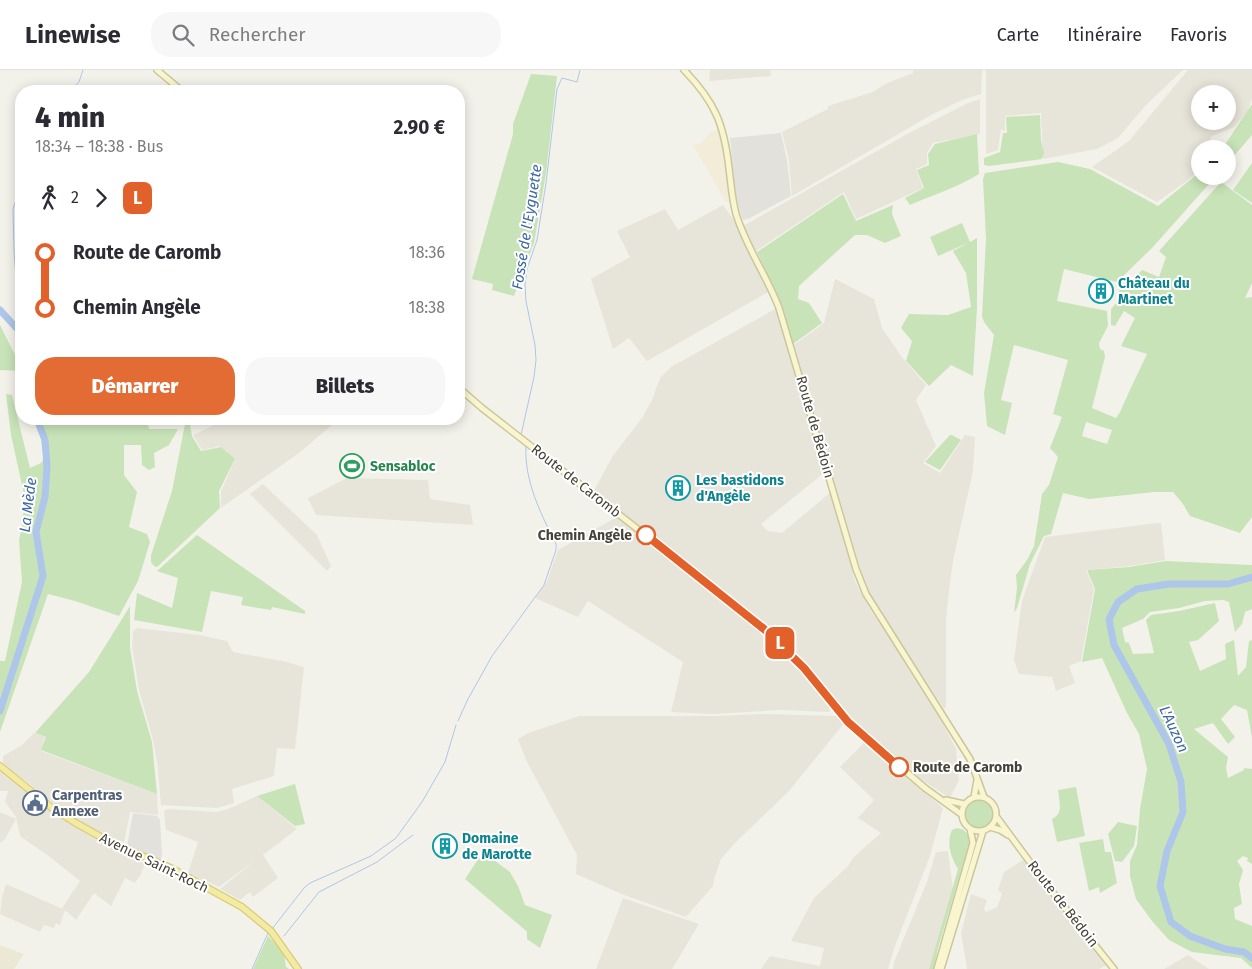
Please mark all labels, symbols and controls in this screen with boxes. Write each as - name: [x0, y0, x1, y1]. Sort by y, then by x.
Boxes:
- search box: [151, 12, 501, 57]
- text: Linewise: [25, 21, 121, 49]
- icon: search: [169, 21, 197, 49]
- text: Rechercher: [209, 23, 306, 46]
- text: Carte: [997, 24, 1039, 46]
- text: Itinéraire: [1067, 24, 1142, 46]
- text: Favoris: [1170, 24, 1227, 46]
- map controls: [1191, 85, 1236, 185]
- button: +: [1191, 85, 1236, 130]
- text: 4 min: [35, 101, 105, 134]
- text: 2.90 €: [394, 116, 445, 139]
- text: 18:34 – 18:38 · Bus: [35, 137, 163, 156]
- button: −: [1191, 140, 1236, 185]
- water label: Fossé de l'Eyguette: [508, 163, 546, 291]
- icon: walk: [35, 184, 63, 212]
- icon: forward: [87, 184, 115, 212]
- text: L: [133, 187, 142, 209]
- text: 2: [71, 188, 79, 207]
- text: Route de Caromb: [73, 241, 221, 264]
- text: 18:36: [409, 243, 445, 262]
- place label: Château du Martinet: [1118, 275, 1190, 308]
- building icon: Château du Martinet: [1088, 278, 1114, 304]
- text: Chemin Angèle: [73, 296, 201, 319]
- text: 18:38: [408, 298, 445, 317]
- button: Démarrer: [35, 357, 235, 415]
- button: Billets: [245, 357, 445, 415]
- street label: Route de Bédoin: [792, 374, 838, 480]
- street label: Route de Caromb: [528, 441, 624, 521]
- sports icon: Sensabloc: [339, 453, 365, 479]
- place label: Sensabloc: [370, 458, 436, 475]
- place label: Les bastidons d'Angèle: [696, 472, 784, 505]
- building icon: Les bastidons d'Angèle: [665, 475, 691, 501]
- water label: La Mède: [16, 476, 40, 534]
- marker: Chemin Angèle: [636, 525, 656, 545]
- place label: Chemin Angèle: [538, 527, 632, 544]
- line badge: L: [764, 627, 796, 659]
- text: L: [775, 632, 785, 654]
- water label: L'Auzon: [1155, 703, 1193, 755]
- marker: Route de Caromb: [889, 757, 909, 777]
- place label: Route de Caromb: [913, 759, 1022, 776]
- place label: Carpentras Annexe: [51, 787, 122, 820]
- public building icon: Carpentras Annexe: [22, 790, 48, 816]
- street label: Avenue Saint-Roch: [97, 829, 211, 897]
- place label: Domaine de Marotte: [462, 830, 532, 863]
- building icon: Domaine de Marotte: [432, 833, 458, 859]
- street label: Route de Bédoin: [1024, 857, 1102, 951]

